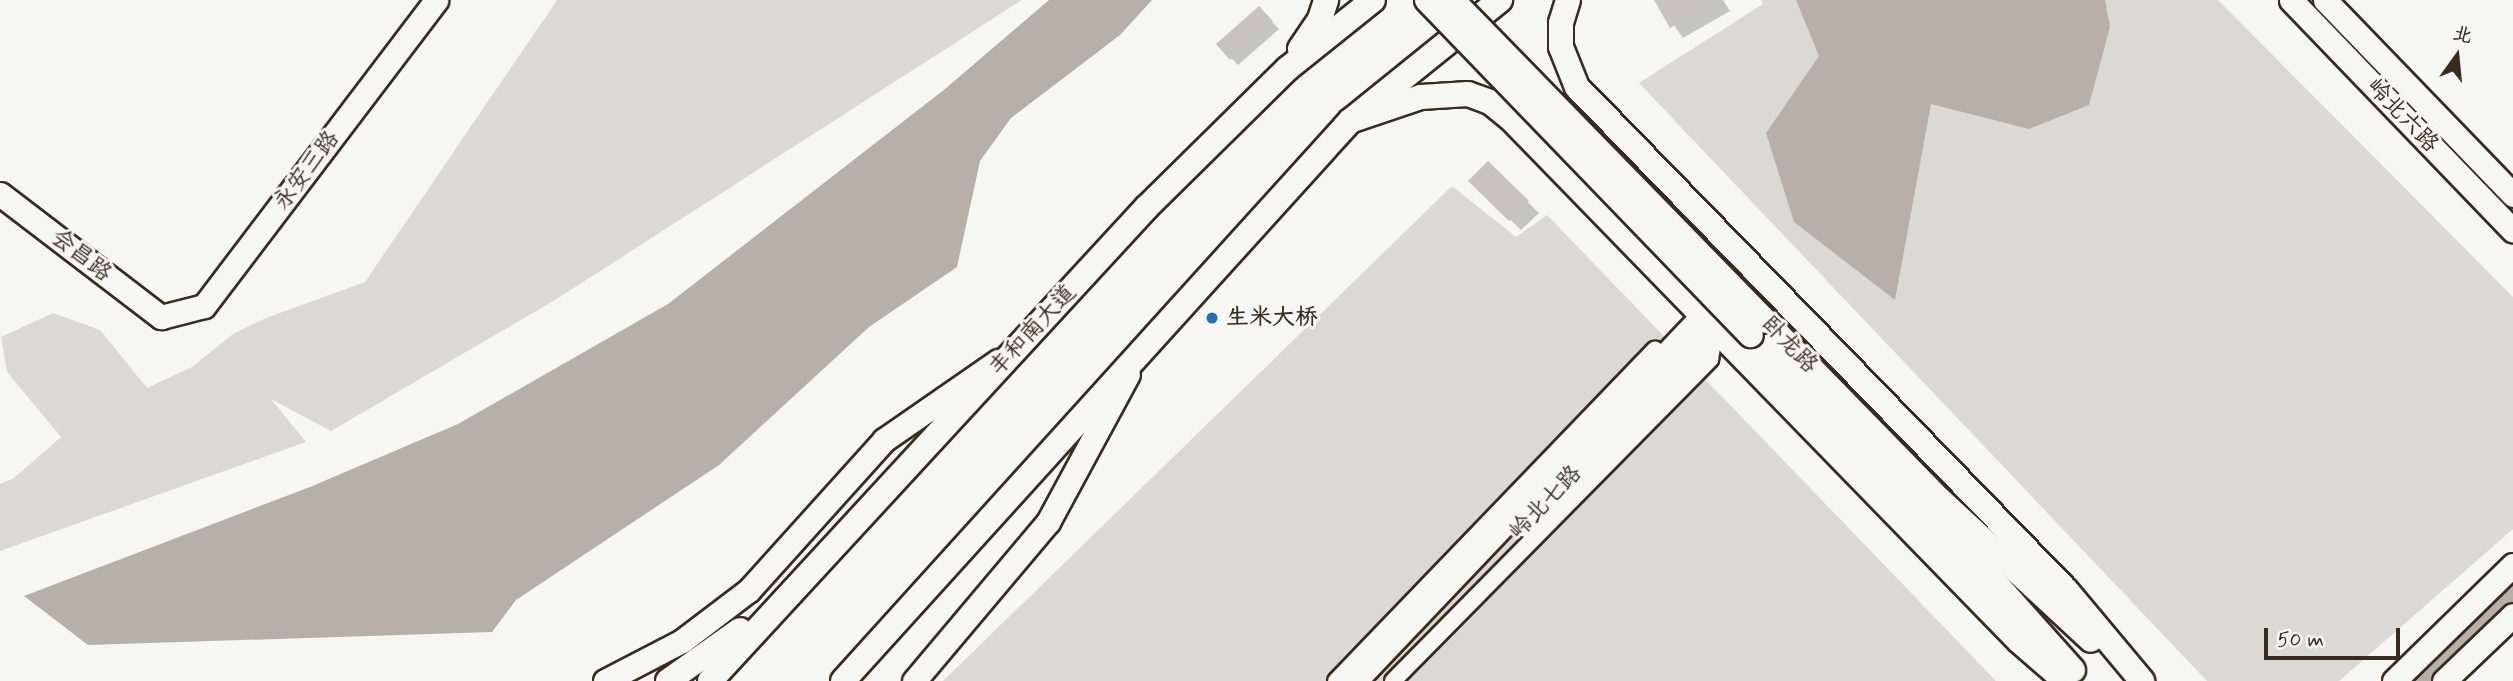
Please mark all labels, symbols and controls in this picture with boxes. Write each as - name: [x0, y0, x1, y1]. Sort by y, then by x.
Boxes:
- north arrow: [2422, 21, 2492, 91]
- text: 北: [2450, 21, 2475, 50]
- street label: 岭北六路: [2360, 73, 2444, 159]
- street label: 永安三路: [268, 126, 346, 216]
- street label: 会昌路: [45, 224, 117, 288]
- street label: 丰和南大道: [984, 280, 1082, 382]
- place label: 生米大桥: [1226, 304, 1318, 332]
- marker: 生米大桥: [1204, 310, 1220, 326]
- street label: 卧龙路: [1755, 311, 1823, 379]
- street label: 岭北七路: [1504, 460, 1588, 546]
- scale bar: [2268, 614, 2404, 658]
- text: 50 m: [2277, 626, 2324, 654]

